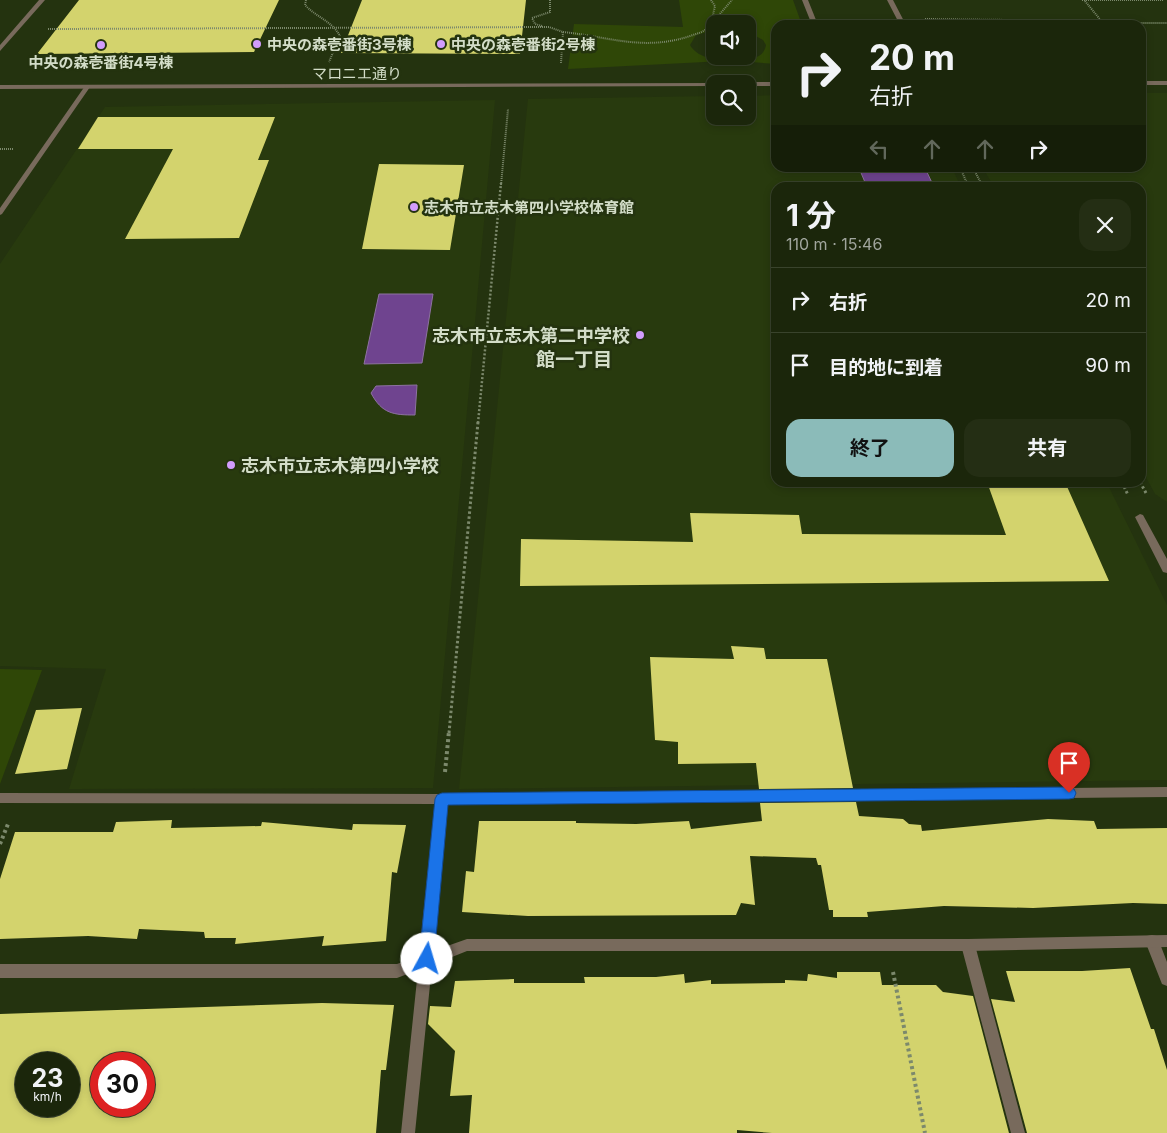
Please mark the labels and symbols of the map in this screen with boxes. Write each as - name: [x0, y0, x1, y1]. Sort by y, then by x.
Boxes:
- place label: 中央の森壱番街3号棟: [267, 35, 412, 54]
- place label: 中央の森壱番街2号棟: [451, 35, 595, 54]
- marker: 中央の森壱番街3号棟: [251, 38, 263, 50]
- marker: 中央の森壱番街2号棟: [435, 38, 447, 50]
- marker: 中央の森壱番街4号棟: [95, 39, 107, 51]
- place label: 中央の森壱番街4号棟: [28, 53, 174, 72]
- street label: マロニエ通り: [312, 64, 402, 83]
- place label: 志木市立志木第四小学校体育館: [424, 198, 634, 217]
- marker: 志木市立志木第四小学校体育館: [408, 201, 420, 213]
- place label: 志木市立志木第二中学校: [432, 325, 630, 346]
- marker: 志木市立志木第二中学校: [634, 329, 646, 341]
- district label: 館一丁目: [536, 348, 612, 371]
- place label: 志木市立志木第四小学校: [241, 455, 439, 476]
- marker: 志木市立志木第四小学校: [225, 459, 237, 471]
- pin: [1048, 742, 1090, 793]
- position arrow: [400, 932, 452, 984]
- speed limit sign: 30: [90, 1052, 155, 1117]

